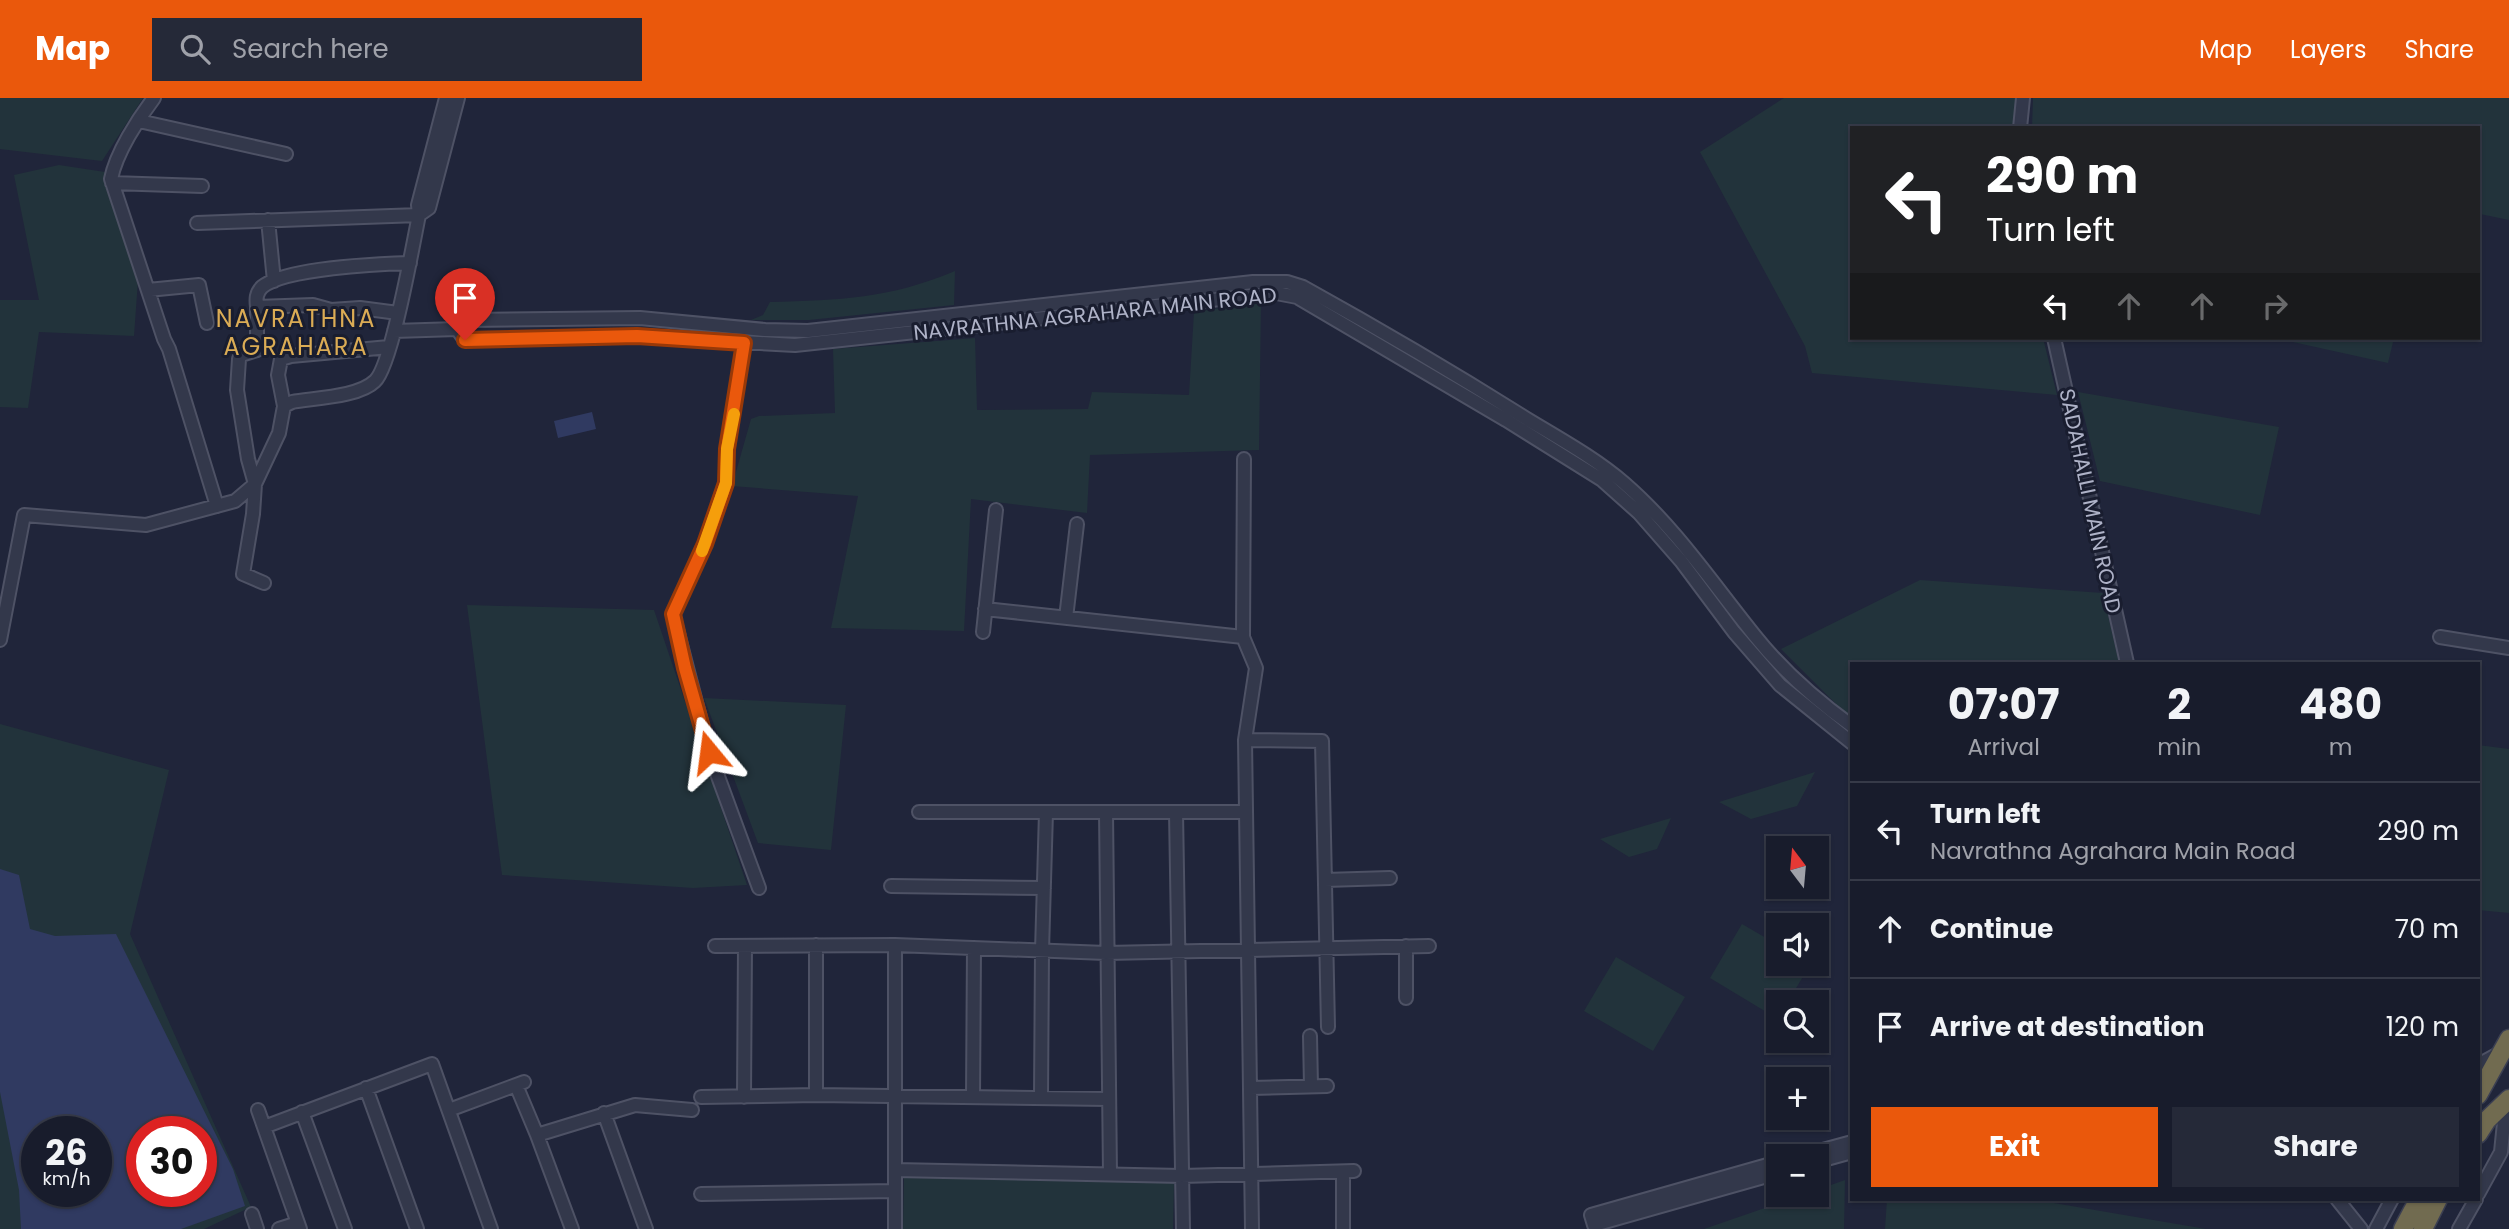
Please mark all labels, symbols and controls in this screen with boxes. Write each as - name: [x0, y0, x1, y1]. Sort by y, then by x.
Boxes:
- search box: [152, 18, 642, 81]
- text: Map: [35, 25, 110, 72]
- icon: search: [176, 30, 214, 68]
- text: Search here: [232, 31, 389, 67]
- text: Map: [2199, 33, 2252, 66]
- text: Layers: [2290, 33, 2366, 66]
- text: Share: [2404, 33, 2474, 66]
- text: 290 m: [1986, 142, 2138, 210]
- icon: left: [1871, 154, 1962, 245]
- text: Turn left: [1986, 207, 2115, 252]
- pin: [435, 268, 495, 340]
- icon: arrive: [446, 279, 484, 317]
- street label: NAVRATHNA AGRAHARA MAIN ROAD: [912, 280, 1278, 347]
- icon: left: [2037, 287, 2075, 325]
- icon: ahead: [2110, 287, 2148, 325]
- icon: ahead: [2183, 287, 2221, 325]
- icon: right: [2256, 287, 2294, 325]
- district label: NAVRATHNA AGRAHARA: [216, 302, 376, 363]
- street label: SADAHALLI MAIN ROAD: [2052, 386, 2128, 616]
- text: 07:07: [1948, 675, 2059, 734]
- text: 2: [2167, 675, 2191, 734]
- text: 480: [2299, 675, 2382, 734]
- position arrow: [672, 715, 746, 789]
- text: Arrival: [1967, 731, 2040, 763]
- text: min: [2157, 731, 2201, 763]
- text: m: [2329, 731, 2352, 763]
- text: Turn left: [1930, 796, 2041, 832]
- icon: left: [1871, 812, 1909, 850]
- text: 290 m: [2378, 813, 2459, 849]
- text: Navrathna Agrahara Main Road: [1930, 835, 2296, 867]
- north arrow: [1766, 836, 1829, 900]
- map controls: [1766, 836, 1829, 1207]
- icon: ahead: [1871, 910, 1909, 948]
- text: Continue: [1930, 911, 2053, 947]
- text: 70 m: [2395, 911, 2459, 947]
- button: sound: [1766, 913, 1829, 976]
- button: search: [1766, 990, 1829, 1053]
- icon: arrive: [1871, 1008, 1909, 1046]
- text: Arrive at destination: [1930, 1009, 2205, 1045]
- text: 120 m: [2386, 1009, 2459, 1045]
- button: +: [1766, 1067, 1829, 1130]
- button: Exit: [1871, 1107, 2158, 1187]
- button: Share: [2172, 1107, 2459, 1187]
- speed limit sign: 30: [126, 1116, 217, 1207]
- text: 26: [45, 1128, 88, 1177]
- button: −: [1766, 1144, 1829, 1207]
- text: km/h: [43, 1166, 90, 1191]

